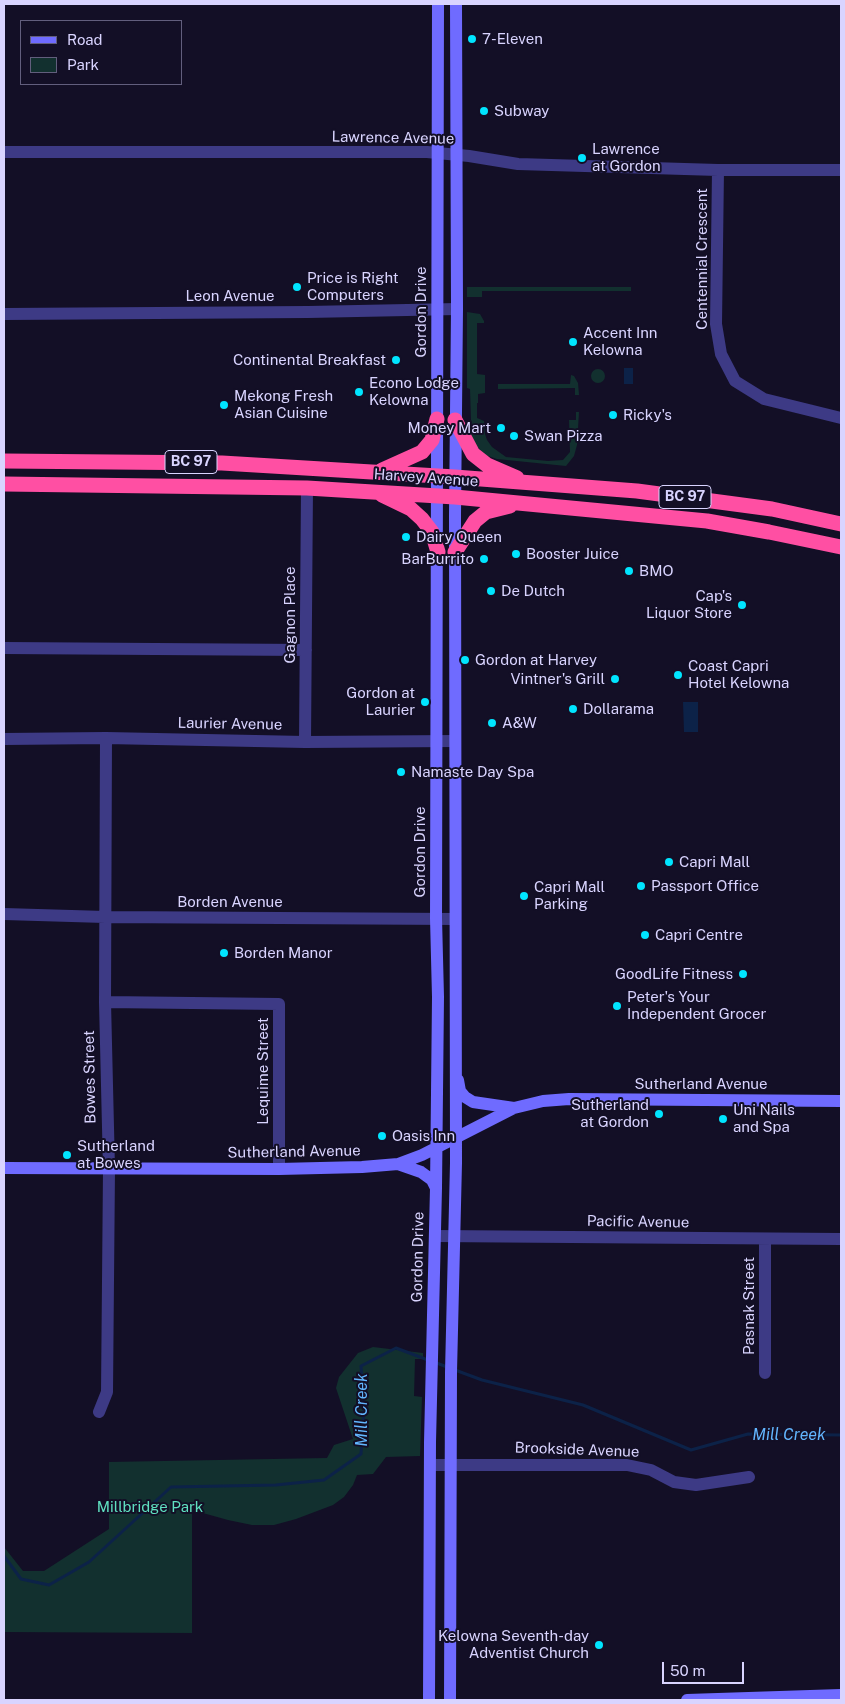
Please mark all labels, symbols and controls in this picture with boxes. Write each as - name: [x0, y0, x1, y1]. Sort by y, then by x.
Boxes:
- legend: [20, 20, 182, 85]
- place label: 7-Eleven: [482, 30, 543, 48]
- text: Road: [67, 31, 103, 48]
- marker: 7-Eleven: [466, 33, 478, 45]
- text: Park: [67, 56, 99, 73]
- place label: Subway: [494, 102, 549, 120]
- marker: Subway: [478, 105, 490, 117]
- street label: Lawrence Avenue: [331, 128, 455, 148]
- place label: Lawrence at Gordon: [592, 140, 661, 175]
- marker: Lawrence at Gordon: [576, 152, 588, 164]
- street label: Centennial Crescent: [693, 188, 711, 330]
- street label: Gordon Drive: [412, 267, 430, 357]
- place label: Price is Right Computers: [307, 269, 399, 304]
- marker: Price is Right Computers: [291, 281, 303, 293]
- street label: Leon Avenue: [185, 287, 275, 305]
- place label: Accent Inn Kelowna: [583, 324, 658, 359]
- marker: Accent Inn Kelowna: [567, 336, 579, 348]
- place label: Continental Breakfast: [233, 351, 386, 369]
- marker: Continental Breakfast: [390, 354, 402, 366]
- place label: Econo Lodge Kelowna: [369, 374, 459, 409]
- marker: Econo Lodge Kelowna: [353, 386, 365, 398]
- place label: Mekong Fresh Asian Cuisine: [234, 387, 333, 422]
- marker: Mekong Fresh Asian Cuisine: [218, 399, 230, 411]
- place label: Ricky's: [623, 406, 672, 424]
- marker: Ricky's: [607, 409, 619, 421]
- place label: Money Mart: [408, 419, 491, 437]
- marker: Money Mart: [495, 422, 507, 434]
- place label: Swan Pizza: [524, 427, 602, 445]
- marker: Swan Pizza: [508, 430, 520, 442]
- road number: BC 97: [165, 451, 217, 474]
- street label: Harvey Avenue: [373, 465, 479, 491]
- road number: BC 97: [659, 486, 711, 508]
- place label: Dairy Queen: [416, 528, 502, 546]
- marker: Dairy Queen: [400, 531, 412, 543]
- place label: Booster Juice: [526, 545, 619, 563]
- marker: Booster Juice: [510, 548, 522, 560]
- place label: BarBurrito: [401, 550, 474, 568]
- marker: BarBurrito: [478, 553, 490, 565]
- place label: BMO: [639, 562, 673, 580]
- marker: BMO: [623, 565, 635, 577]
- street label: Gagnon Place: [281, 567, 299, 663]
- place label: De Dutch: [501, 582, 565, 600]
- marker: De Dutch: [485, 585, 497, 597]
- place label: Cap's Liquor Store: [646, 587, 732, 622]
- marker: Cap's Liquor Store: [736, 599, 748, 611]
- place label: Gordon at Harvey: [475, 651, 597, 669]
- marker: Gordon at Harvey: [459, 654, 471, 666]
- place label: Coast Capri Hotel Kelowna: [688, 657, 789, 692]
- marker: Coast Capri Hotel Kelowna: [672, 669, 684, 681]
- place label: Vintner's Grill: [510, 670, 605, 688]
- marker: Vintner's Grill: [609, 673, 621, 685]
- place label: Gordon at Laurier: [346, 684, 415, 719]
- marker: Gordon at Laurier: [419, 696, 431, 708]
- place label: Dollarama: [583, 700, 654, 718]
- marker: Dollarama: [567, 703, 579, 715]
- street label: Laurier Avenue: [178, 714, 282, 734]
- place label: A&W: [502, 714, 537, 732]
- marker: A&W: [486, 717, 498, 729]
- place label: Namaste Day Spa: [411, 763, 534, 781]
- marker: Namaste Day Spa: [395, 766, 407, 778]
- street label: Gordon Drive: [411, 807, 429, 897]
- place label: Capri Mall: [679, 853, 750, 871]
- marker: Capri Mall: [663, 856, 675, 868]
- place label: Passport Office: [651, 877, 759, 895]
- place label: Capri Mall Parking: [534, 878, 605, 913]
- marker: Passport Office: [635, 880, 647, 892]
- marker: Capri Mall Parking: [518, 890, 530, 902]
- street label: Borden Avenue: [177, 893, 283, 911]
- place label: Capri Centre: [655, 926, 743, 944]
- marker: Capri Centre: [639, 929, 651, 941]
- place label: Borden Manor: [234, 944, 333, 962]
- marker: Borden Manor: [218, 947, 230, 959]
- place label: GoodLife Fitness: [615, 965, 733, 983]
- marker: GoodLife Fitness: [737, 968, 749, 980]
- place label: Peter's Your Independent Grocer: [627, 988, 766, 1023]
- marker: Peter's Your Independent Grocer: [611, 1000, 623, 1012]
- street label: Lequime Street: [254, 1017, 272, 1125]
- street label: Bowes Street: [80, 1030, 100, 1124]
- street label: Sutherland Avenue: [634, 1075, 768, 1093]
- place label: Sutherland at Gordon: [571, 1096, 649, 1131]
- place label: Uni Nails and Spa: [733, 1101, 795, 1136]
- marker: Sutherland at Gordon: [653, 1108, 665, 1120]
- marker: Uni Nails and Spa: [717, 1113, 729, 1125]
- place label: Oasis Inn: [392, 1127, 455, 1145]
- marker: Oasis Inn: [376, 1130, 388, 1142]
- place label: Sutherland at Bowes: [77, 1137, 155, 1172]
- street label: Sutherland Avenue: [227, 1142, 361, 1162]
- marker: Sutherland at Bowes: [61, 1149, 73, 1161]
- street label: Gordon Drive: [408, 1211, 428, 1303]
- street label: Pacific Avenue: [587, 1212, 689, 1232]
- street label: Pasnak Street: [740, 1257, 758, 1355]
- water label: Mill Creek: [352, 1373, 372, 1447]
- water label: Mill Creek: [752, 1425, 826, 1445]
- street label: Brookside Avenue: [514, 1439, 640, 1461]
- park label: Millbridge Park: [97, 1498, 203, 1516]
- place label: Kelowna Seventh-day Adventist Church: [438, 1627, 589, 1662]
- marker: Kelowna Seventh-day Adventist Church: [593, 1639, 605, 1651]
- scale bar: [665, 1652, 748, 1684]
- text: 50 m: [670, 1662, 705, 1679]

